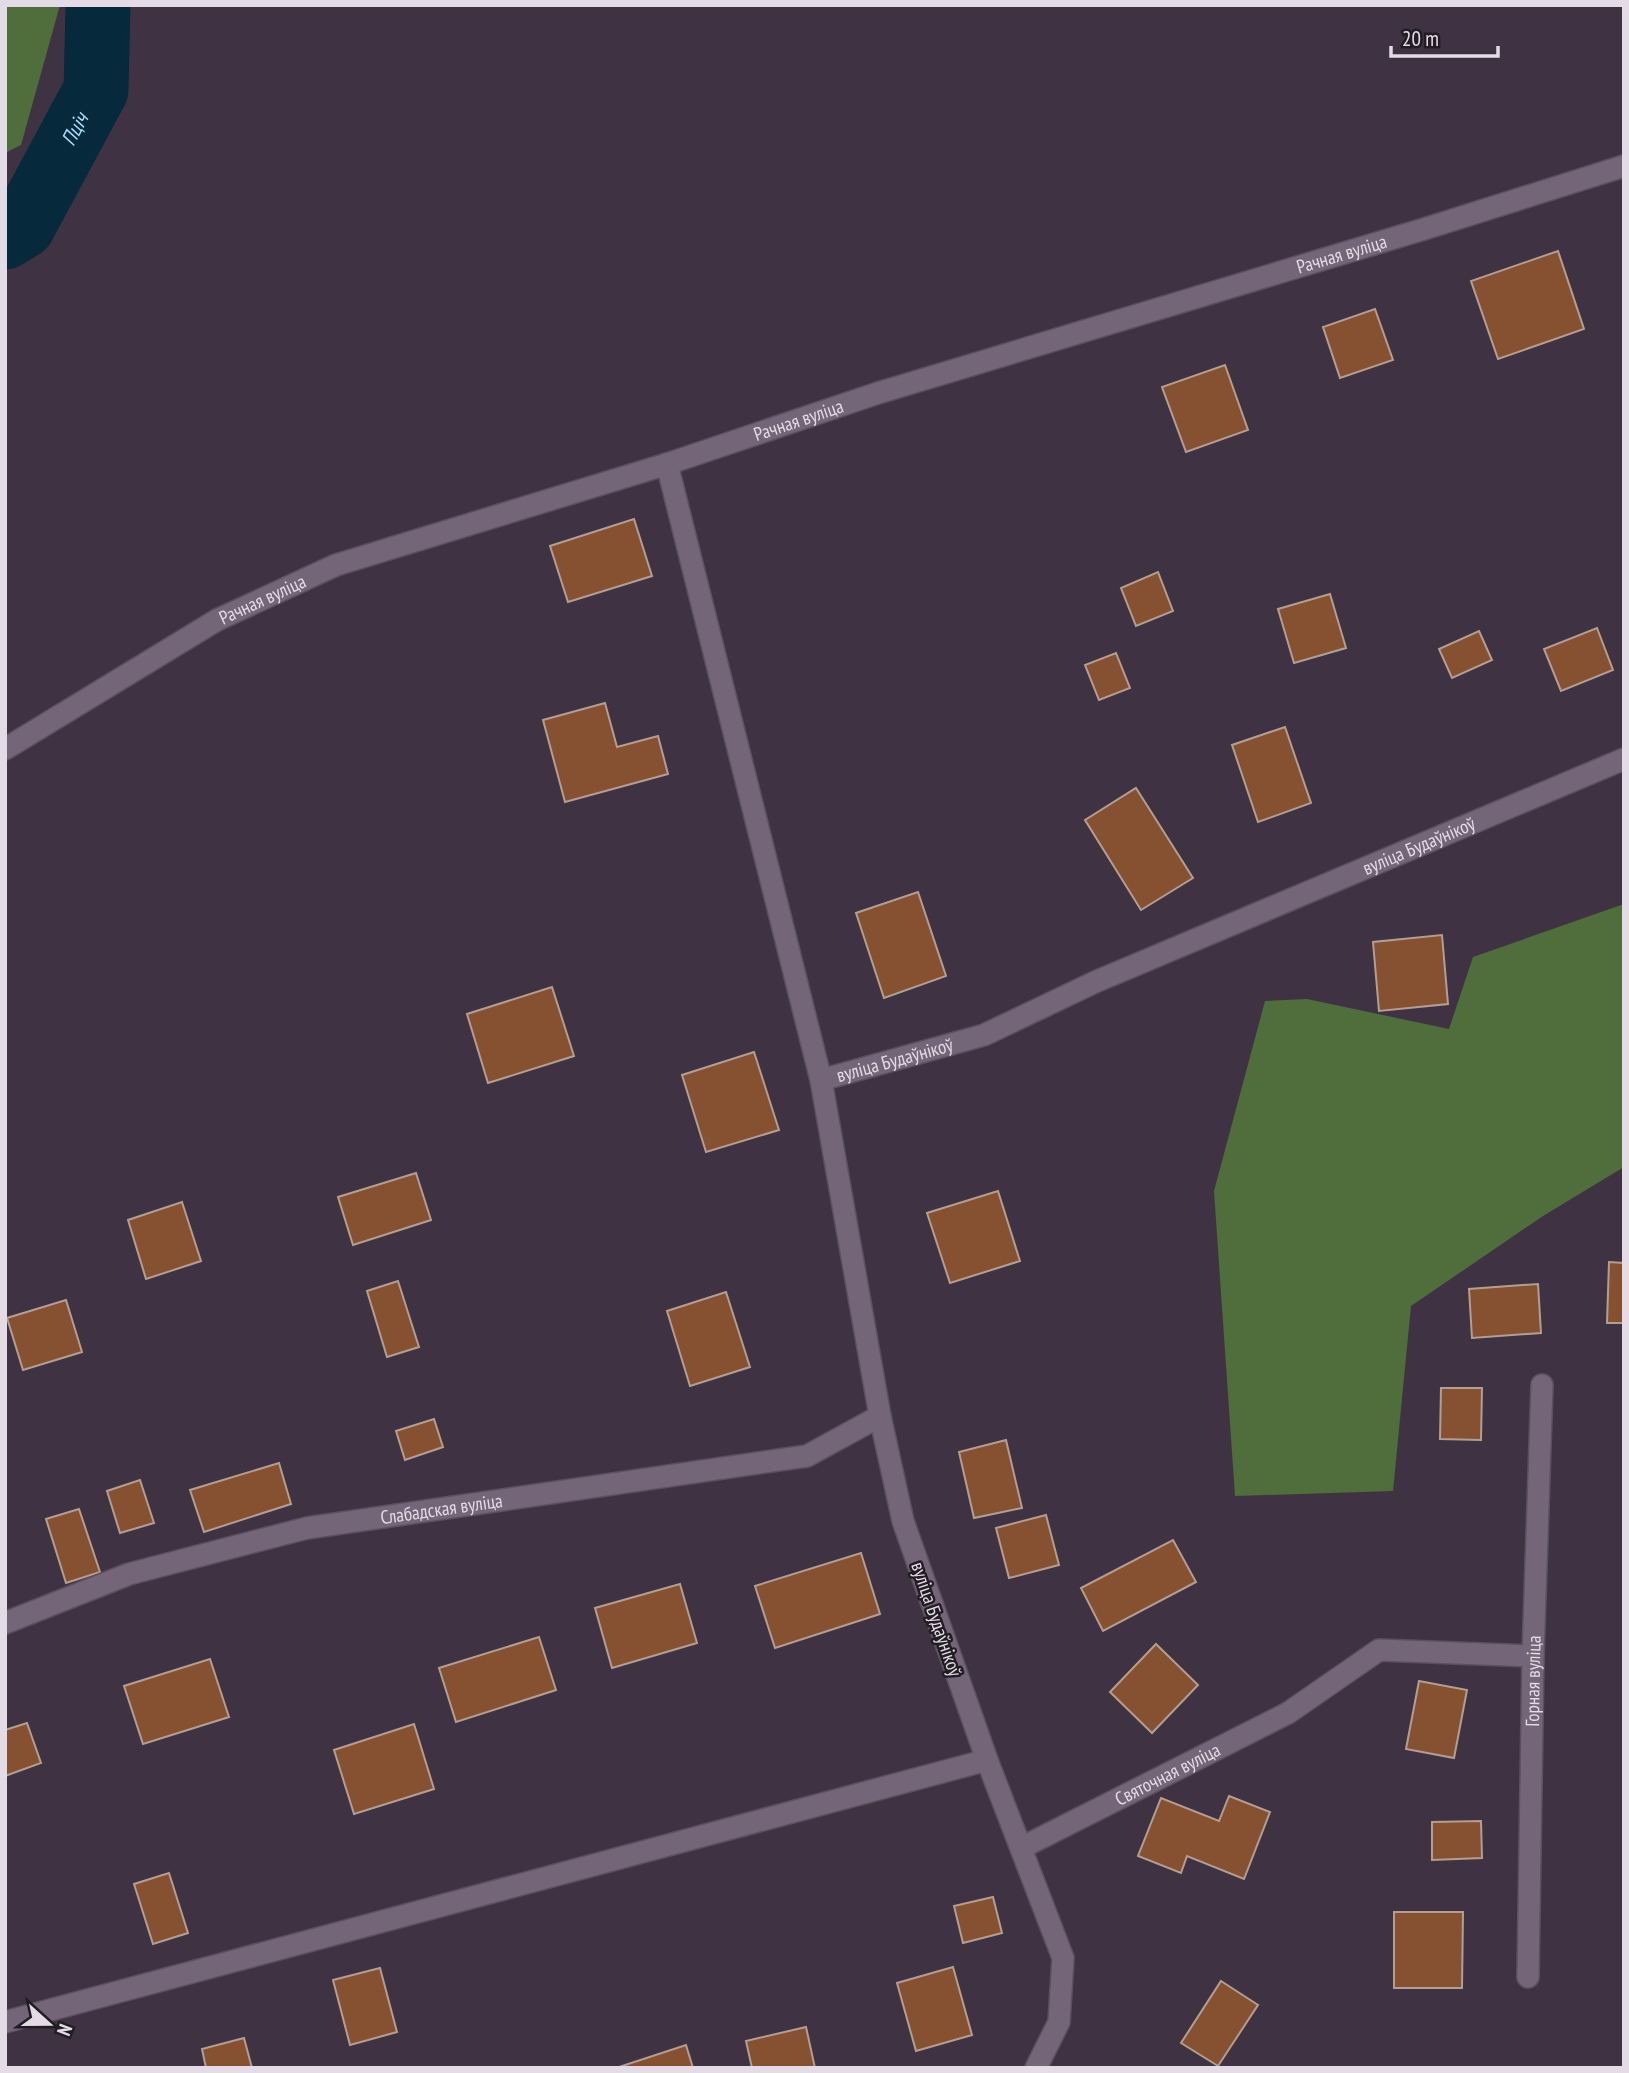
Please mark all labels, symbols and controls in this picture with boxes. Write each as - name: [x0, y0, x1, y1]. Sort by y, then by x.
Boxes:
- scale bar: [1391, 14, 1498, 58]
- text: 20 m: [1402, 25, 1439, 52]
- water label: Пціч: [55, 106, 95, 150]
- street label: Рачная вуліца: [1294, 229, 1390, 279]
- street label: Рачная вуліца: [751, 394, 846, 446]
- street label: Рачная вуліца: [215, 569, 309, 629]
- street label: вуліца Будаўнікоў: [1359, 811, 1479, 880]
- street label: вуліца Будаўнікоў: [834, 1032, 956, 1087]
- street label: Слабадская вуліца: [379, 1488, 504, 1529]
- street label: вуліца Будаўнікоў: [906, 1559, 968, 1680]
- street label: Горная вуліца: [1520, 1635, 1546, 1727]
- street label: Святочная вуліца: [1111, 1737, 1224, 1811]
- north arrow: [14, 1989, 84, 2059]
- text: N: [52, 2021, 78, 2039]

